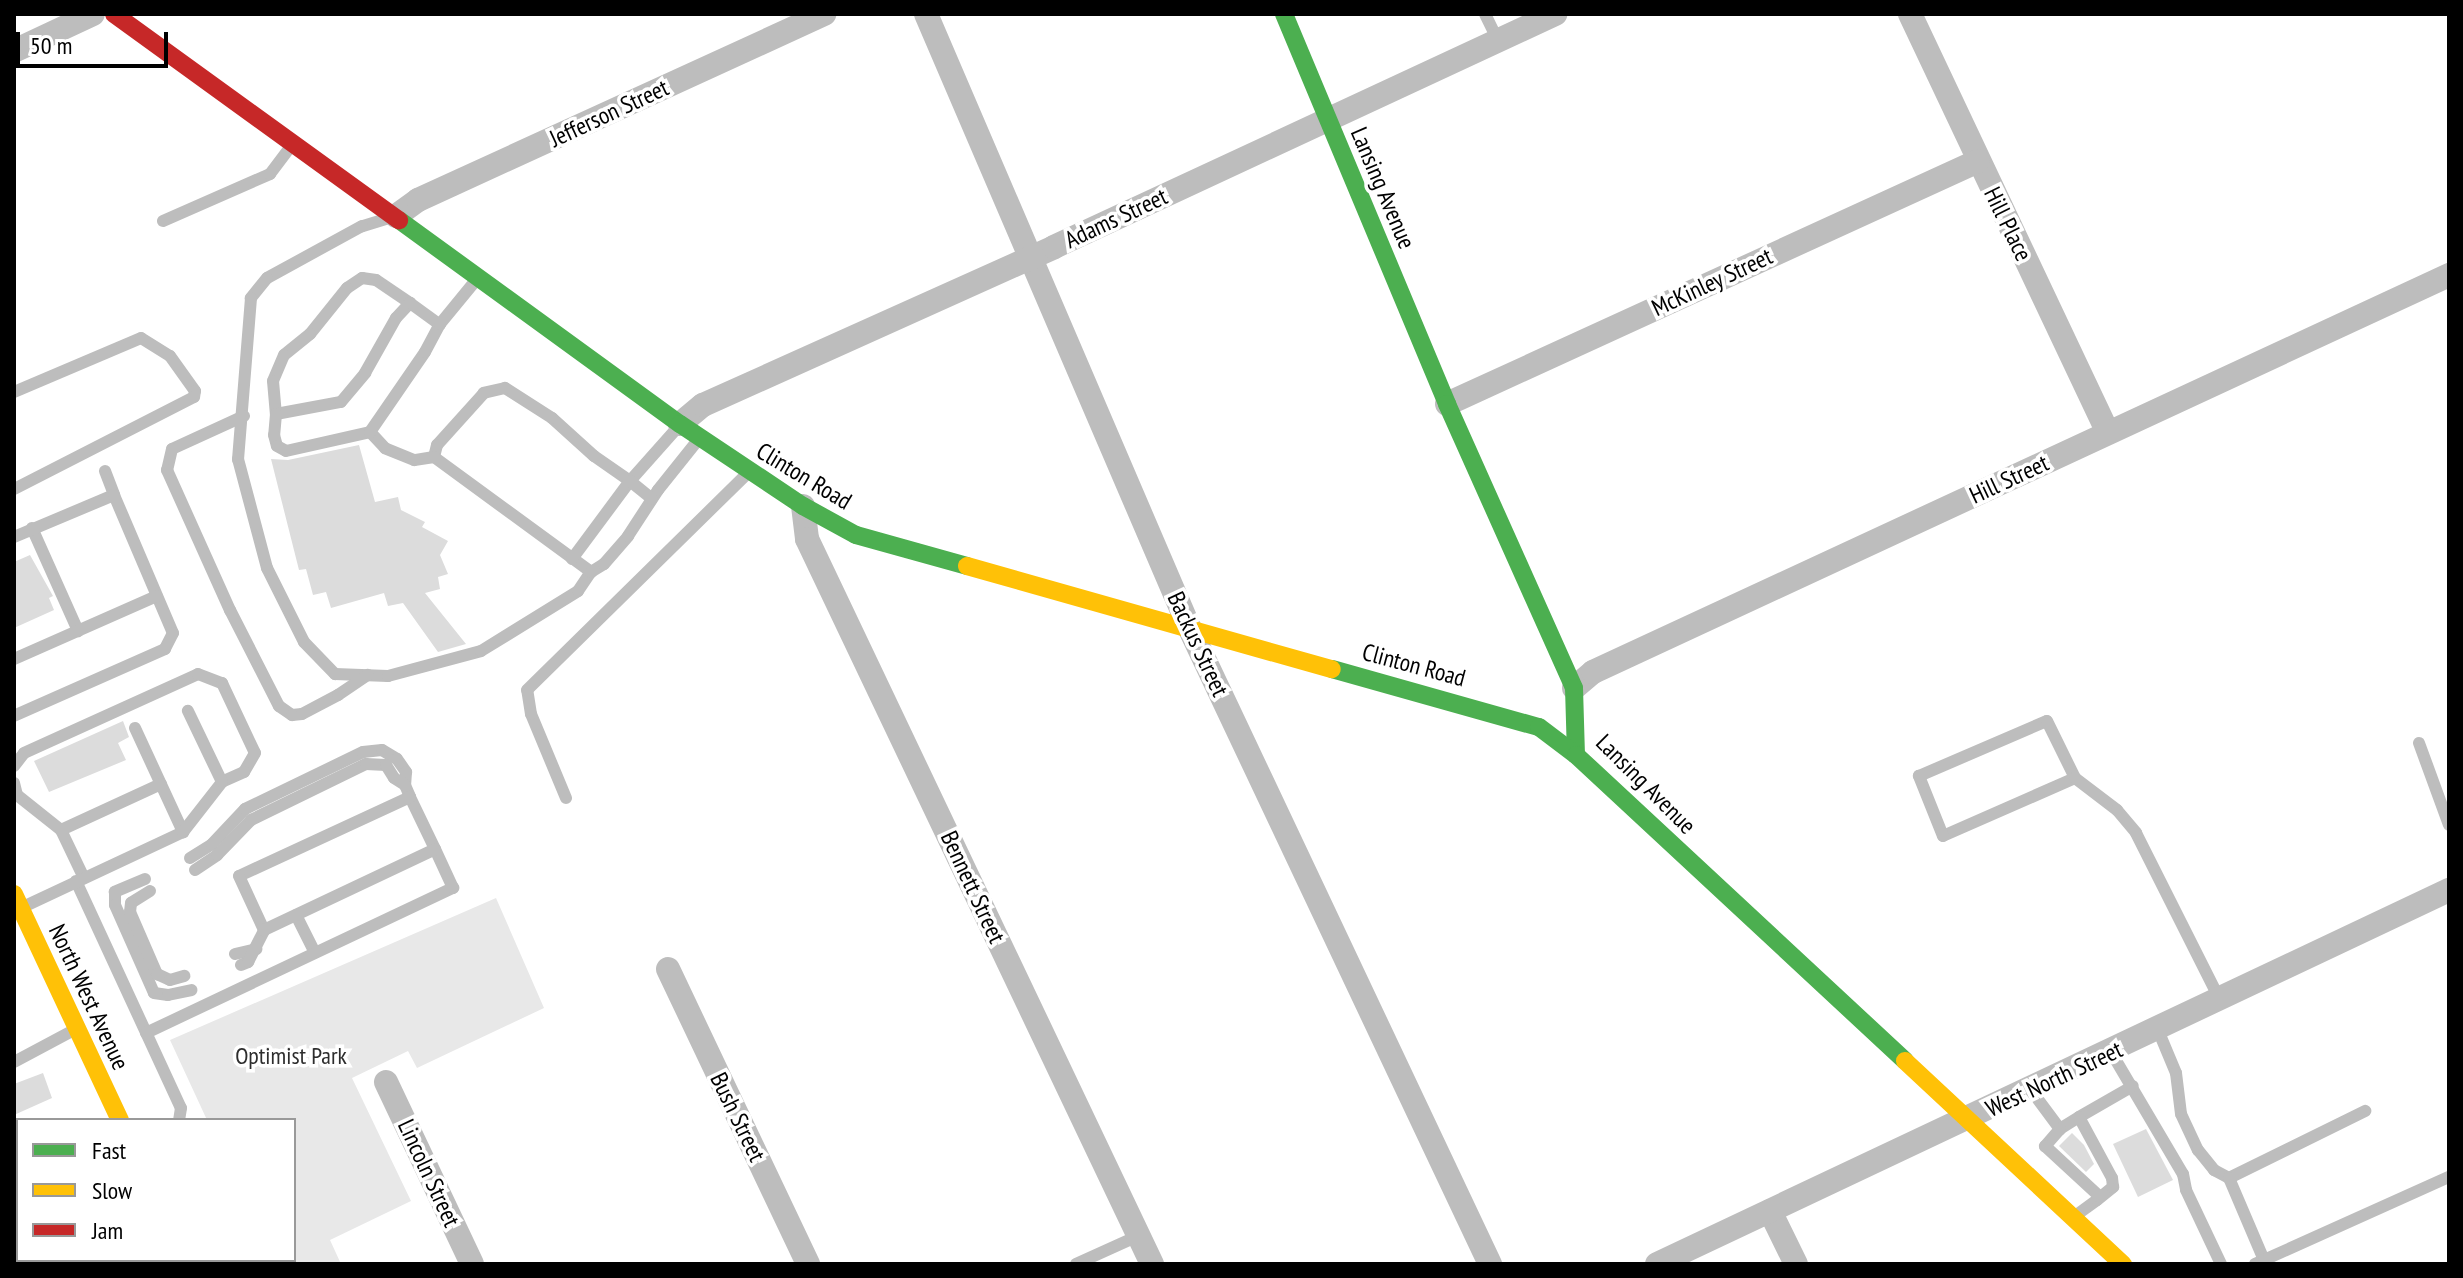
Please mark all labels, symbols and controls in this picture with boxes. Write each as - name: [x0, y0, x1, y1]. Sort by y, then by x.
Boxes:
- scale bar: [20, 16, 172, 66]
- text: 50 m: [30, 30, 72, 61]
- street label: Jefferson Street: [545, 73, 673, 153]
- street label: Lansing Avenue: [1344, 123, 1422, 253]
- street label: Adams Street: [1060, 182, 1172, 254]
- street label: Hill Place: [1978, 182, 2038, 266]
- street label: McKinley Street: [1647, 241, 1777, 323]
- street label: Clinton Road: [751, 436, 857, 516]
- street label: Hill Street: [1965, 448, 2053, 510]
- street label: Backus Street: [1161, 587, 1235, 701]
- street label: Clinton Road: [1359, 637, 1469, 693]
- street label: Lansing Avenue: [1590, 728, 1702, 840]
- street label: Bennett Street: [935, 826, 1011, 948]
- street label: North West Avenue: [42, 919, 136, 1075]
- street label: West North Street: [1981, 1035, 2127, 1123]
- park label: Optimist Park: [235, 1042, 347, 1070]
- street label: Bush Street: [704, 1068, 772, 1166]
- street label: Lincoln Street: [392, 1115, 466, 1231]
- legend: [16, 1118, 296, 1262]
- text: Fast: [92, 1135, 126, 1166]
- text: Slow: [92, 1175, 132, 1206]
- text: Jam: [92, 1215, 123, 1246]

